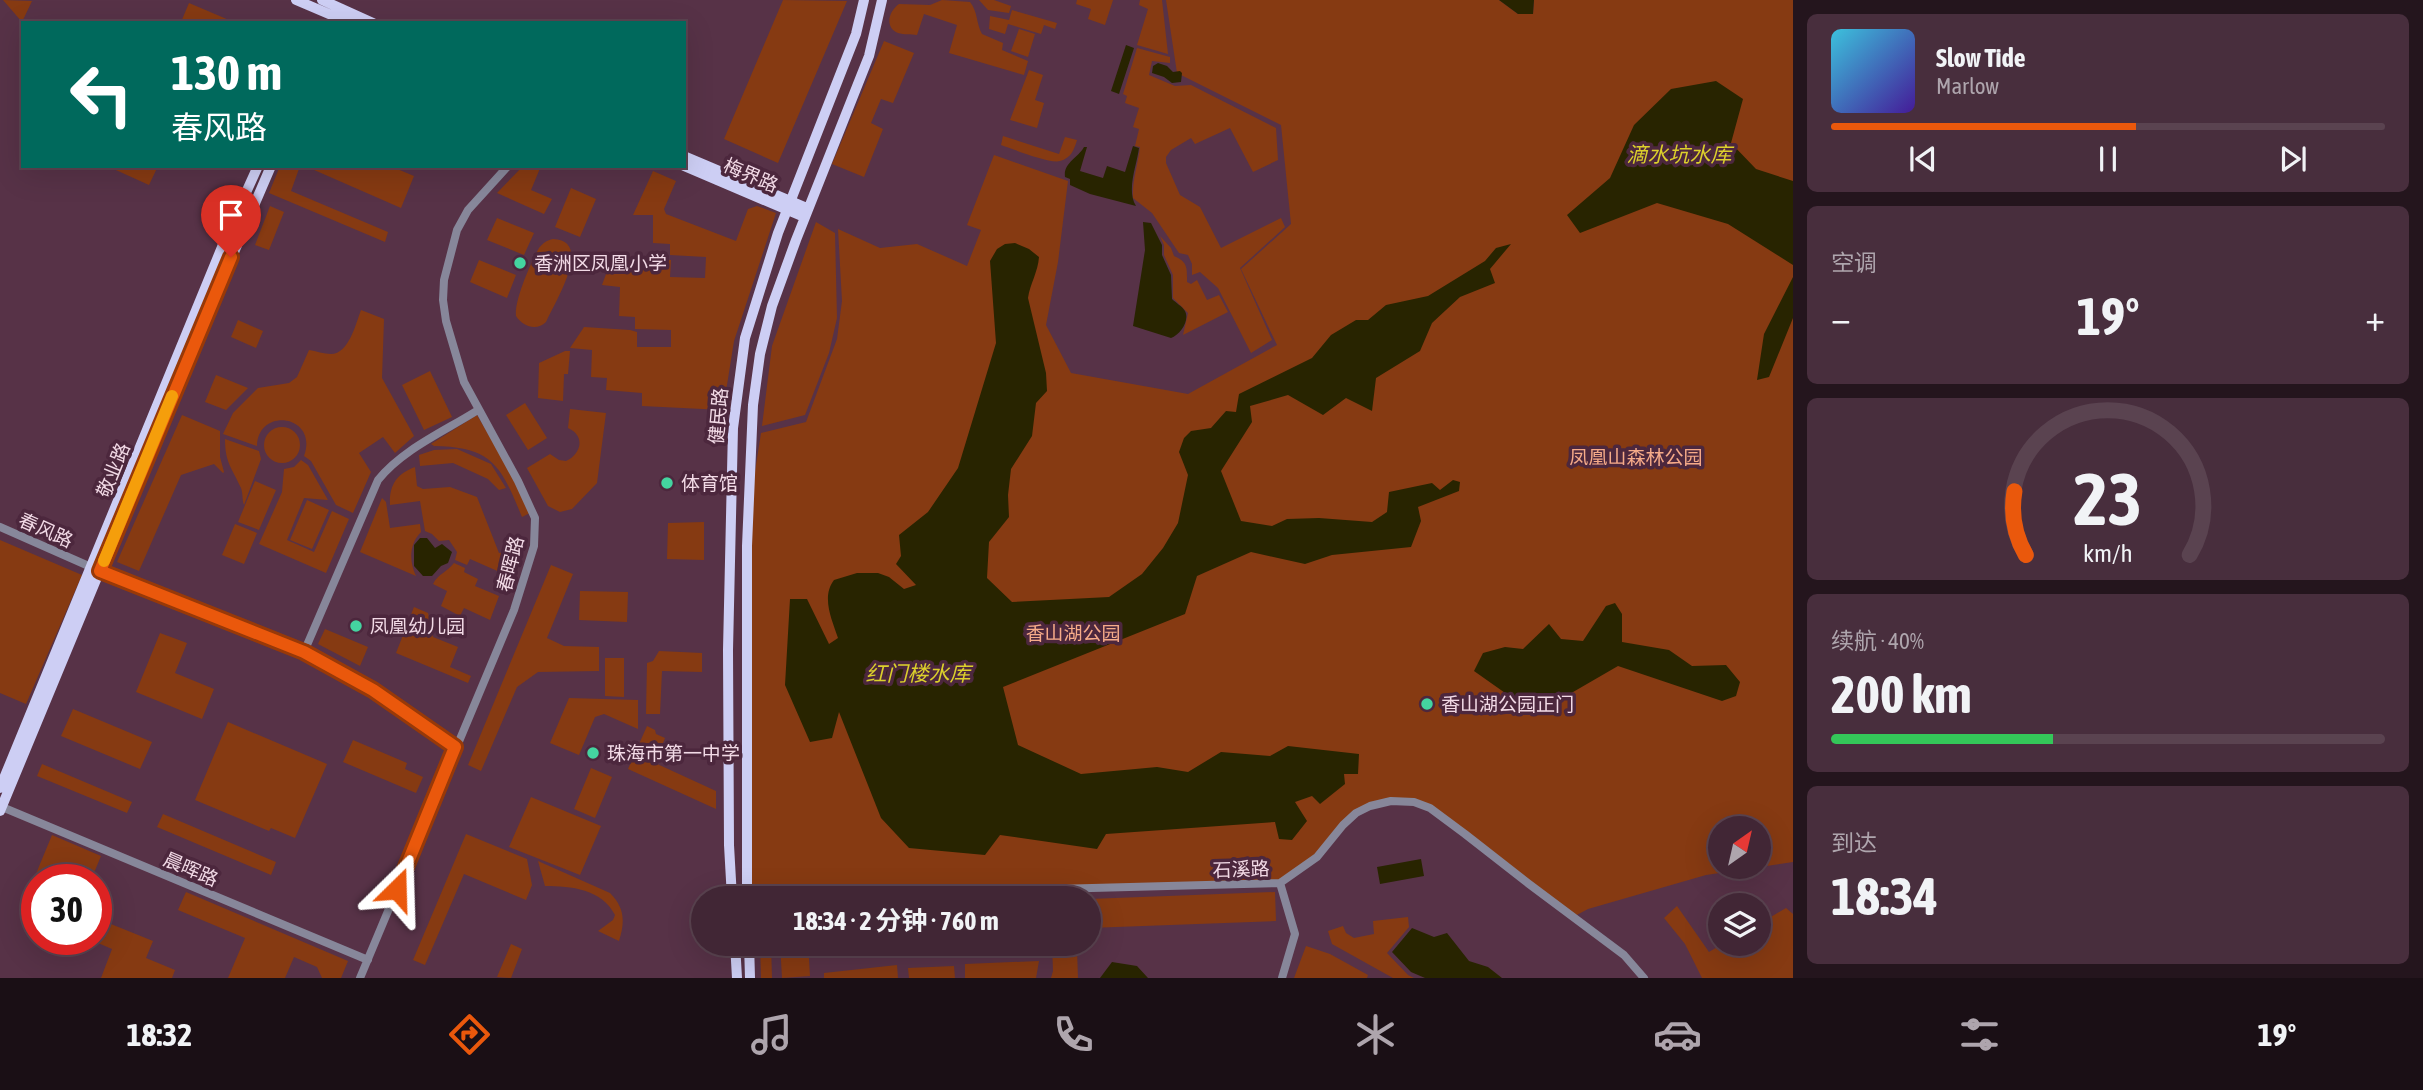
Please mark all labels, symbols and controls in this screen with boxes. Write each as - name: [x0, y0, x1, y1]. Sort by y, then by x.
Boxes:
- text: Slow Tide: [1936, 43, 2026, 73]
- text: 130 m: [171, 44, 282, 100]
- icon: left: [56, 49, 147, 140]
- text: Marlow: [1936, 73, 1999, 99]
- text: 春风路: [171, 109, 267, 146]
- icon: previous: [1904, 140, 1942, 178]
- icon: pause: [2089, 140, 2127, 178]
- icon: next: [2274, 140, 2312, 178]
- water label: 滴水坑水库: [1627, 142, 1734, 166]
- street label: 梅界路: [720, 154, 782, 196]
- pin: [201, 185, 261, 257]
- icon: arrive: [212, 196, 250, 234]
- text: 空调: [1831, 250, 1877, 276]
- place label: 香洲区凤凰小学: [534, 252, 667, 274]
- marker: 香洲区凤凰小学: [512, 255, 528, 271]
- text: 19°: [2076, 286, 2140, 346]
- text: −: [1831, 296, 1851, 339]
- text: +: [2365, 296, 2385, 339]
- street label: 健民路: [705, 387, 731, 445]
- street label: 敬业路: [92, 439, 134, 501]
- park label: 凤凰山森林公园: [1569, 446, 1703, 468]
- text: 23: [2074, 457, 2142, 540]
- place label: 体育馆: [681, 472, 738, 494]
- marker: 体育馆: [659, 475, 675, 491]
- street label: 春风路: [15, 508, 77, 552]
- street label: 春晖路: [492, 534, 528, 594]
- text: km/h: [2083, 539, 2133, 567]
- place label: 凤凰幼儿园: [370, 615, 465, 637]
- marker: 凤凰幼儿园: [348, 618, 364, 634]
- park label: 香山湖公园: [1025, 622, 1121, 644]
- text: 续航 · 40%: [1831, 628, 1924, 654]
- water label: 红门楼水库: [866, 661, 973, 685]
- text: 200 km: [1831, 664, 1972, 724]
- place label: 香山湖公园正门: [1441, 693, 1574, 715]
- marker: 香山湖公园正门: [1419, 696, 1435, 712]
- place label: 珠海市第一中学: [607, 742, 740, 764]
- marker: 珠海市第一中学: [585, 745, 601, 761]
- north arrow: [1708, 816, 1771, 878]
- map controls: [1708, 816, 1771, 956]
- text: 到达: [1831, 830, 1877, 856]
- street label: 晨晖路: [160, 848, 222, 890]
- position arrow: [360, 852, 434, 926]
- street label: 石溪路: [1212, 857, 1270, 881]
- speed limit sign: 30: [21, 864, 112, 955]
- text: 18:34: [1831, 866, 1938, 926]
- button: layers: [1708, 893, 1771, 956]
- text: 18:34 · 2 分钟 · 760 m: [793, 906, 999, 936]
- icon: directions: [445, 1010, 494, 1059]
- icon: music: [747, 1010, 796, 1059]
- icon: phone: [1049, 1010, 1098, 1059]
- icon: climate: [1351, 1010, 1400, 1059]
- icon: car: [1653, 1010, 1702, 1059]
- icon: filters: [1955, 1010, 2004, 1059]
- text: 18:32: [127, 1016, 192, 1053]
- text: 19°: [2257, 1016, 2296, 1053]

